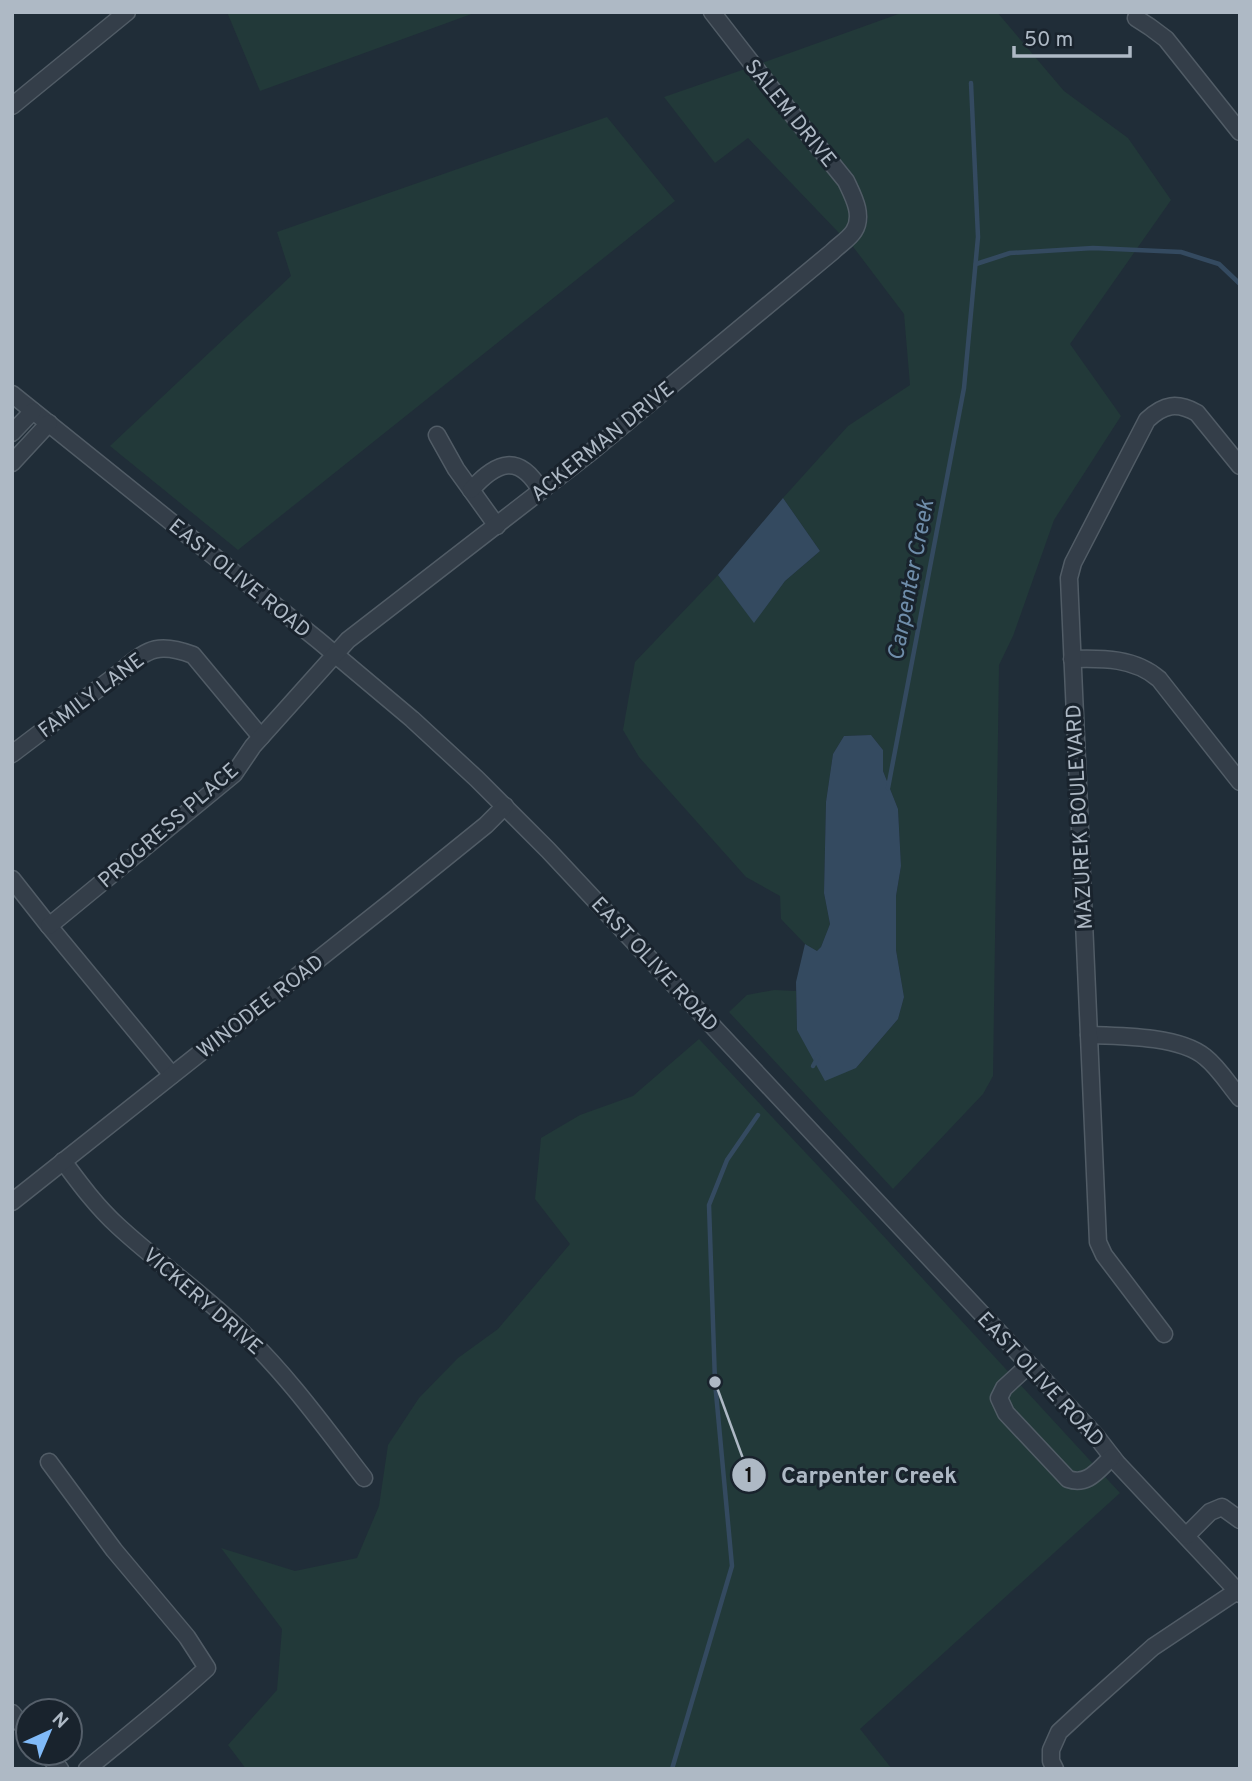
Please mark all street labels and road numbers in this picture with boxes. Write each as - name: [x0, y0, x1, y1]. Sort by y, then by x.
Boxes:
- street label: SALEM DRIVE: [738, 54, 842, 174]
- street label: ACKERMAN DRIVE: [526, 376, 680, 508]
- street label: EAST OLIVE ROAD: [162, 514, 316, 645]
- street label: FAMILY LANE: [33, 647, 150, 745]
- street label: MAZUREK BOULEVARD: [1061, 704, 1100, 930]
- street label: PROGRESS PLACE: [93, 758, 245, 895]
- street label: EAST OLIVE ROAD: [584, 892, 724, 1038]
- street label: WINODEE ROAD: [192, 949, 330, 1065]
- street label: VICKERY DRIVE: [136, 1243, 268, 1362]
- street label: EAST OLIVE ROAD: [970, 1307, 1110, 1453]

